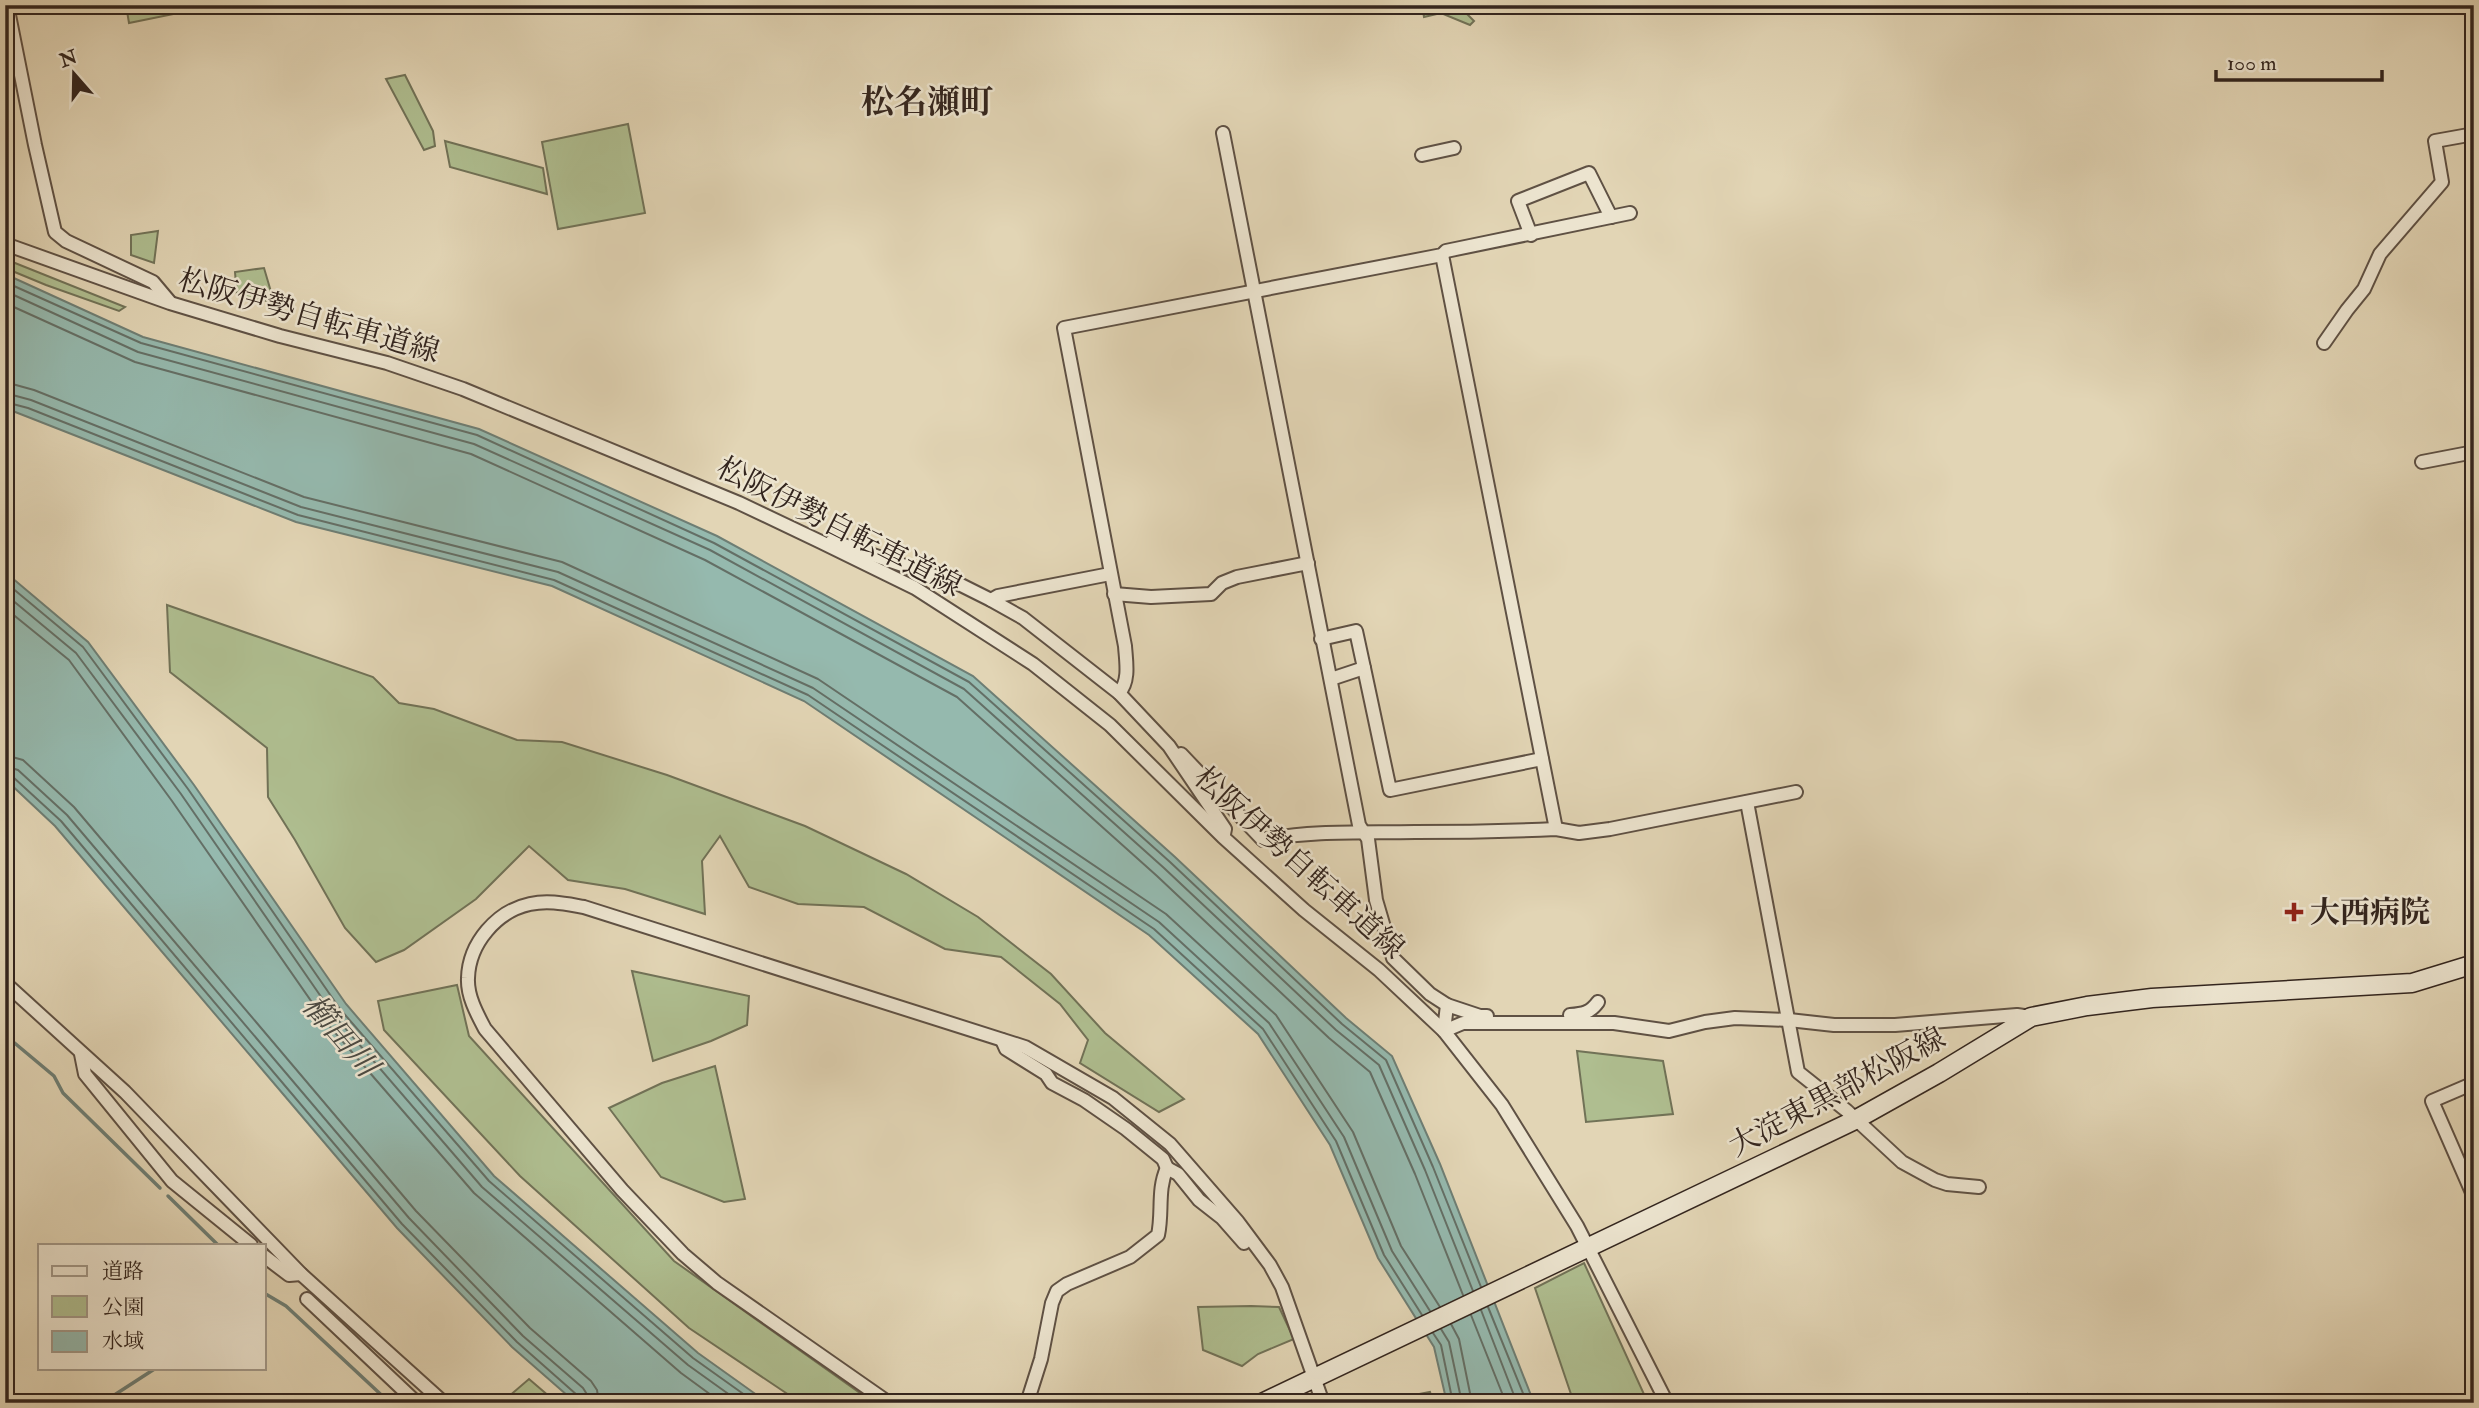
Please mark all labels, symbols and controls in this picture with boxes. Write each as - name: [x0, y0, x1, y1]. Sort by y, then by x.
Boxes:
- north arrow: [38, 38, 108, 108]
- scale bar: [2216, 38, 2383, 82]
- text: N: [55, 44, 82, 73]
- text: 100 m: [2227, 50, 2277, 77]
- district label: 松名瀬町: [861, 82, 993, 123]
- street label: 松阪伊勢自転車道線: [174, 261, 444, 371]
- street label: 松阪伊勢自転車道線: [710, 449, 968, 605]
- street label: 松阪伊勢自転車道線: [1186, 759, 1412, 967]
- place label: 大西病院: [2310, 894, 2430, 931]
- marker: 大西病院: [2284, 902, 2304, 922]
- water label: 櫛田川: [293, 987, 389, 1088]
- street label: 大淀東黒部松阪線: [1722, 1019, 1952, 1165]
- legend: [38, 1244, 266, 1370]
- text: 道路: [102, 1258, 144, 1285]
- text: 公園: [102, 1294, 144, 1321]
- text: 水域: [102, 1328, 144, 1355]

